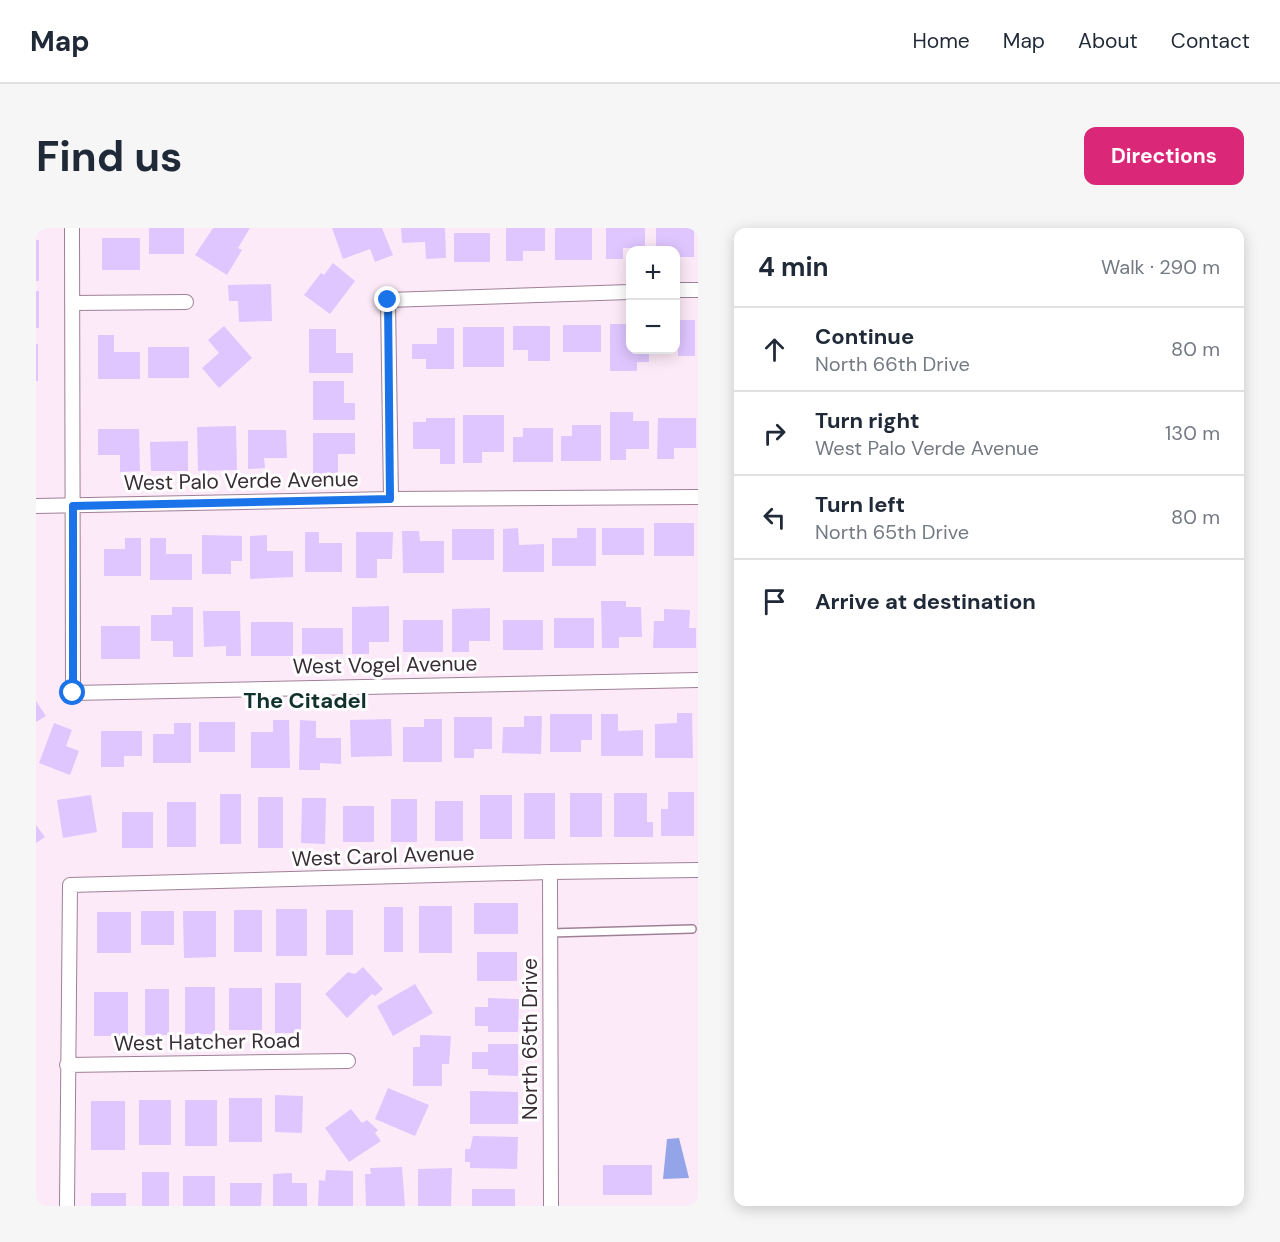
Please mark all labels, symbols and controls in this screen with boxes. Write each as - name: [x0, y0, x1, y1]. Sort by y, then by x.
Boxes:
- text: Map: [30, 23, 90, 60]
- text: Home: [912, 27, 970, 55]
- text: Map: [1003, 27, 1045, 55]
- text: About: [1078, 27, 1138, 55]
- text: Contact: [1171, 27, 1250, 55]
- button: Directions: [1084, 127, 1244, 185]
- text: Find us: [36, 129, 182, 184]
- map controls: [626, 246, 680, 354]
- button: +: [626, 246, 680, 300]
- text: 4 min: [758, 250, 829, 284]
- text: Walk · 290 m: [1101, 254, 1220, 280]
- route end: [374, 286, 400, 312]
- button: −: [626, 300, 680, 354]
- text: Continue: [815, 322, 914, 351]
- icon: ahead: [758, 333, 791, 366]
- text: 80 m: [1171, 336, 1220, 362]
- text: North 66th Drive: [815, 351, 970, 377]
- text: Turn right: [815, 406, 920, 435]
- icon: right: [758, 417, 791, 450]
- text: 130 m: [1165, 420, 1220, 446]
- text: West Palo Verde Avenue: [815, 435, 1039, 461]
- street label: West Palo Verde Avenue: [123, 465, 359, 497]
- text: Turn left: [815, 490, 905, 519]
- icon: left: [758, 501, 791, 534]
- text: 80 m: [1171, 504, 1220, 530]
- text: North 65th Drive: [815, 519, 969, 545]
- icon: arrive: [758, 585, 791, 618]
- text: Arrive at destination: [815, 587, 1036, 616]
- street label: West Vogel Avenue: [292, 649, 478, 681]
- route start: [59, 679, 85, 705]
- district label: The Citadel: [243, 686, 367, 715]
- street label: West Carol Avenue: [291, 839, 475, 873]
- street label: North 65th Drive: [516, 958, 544, 1120]
- street label: West Hatcher Road: [113, 1026, 301, 1058]

